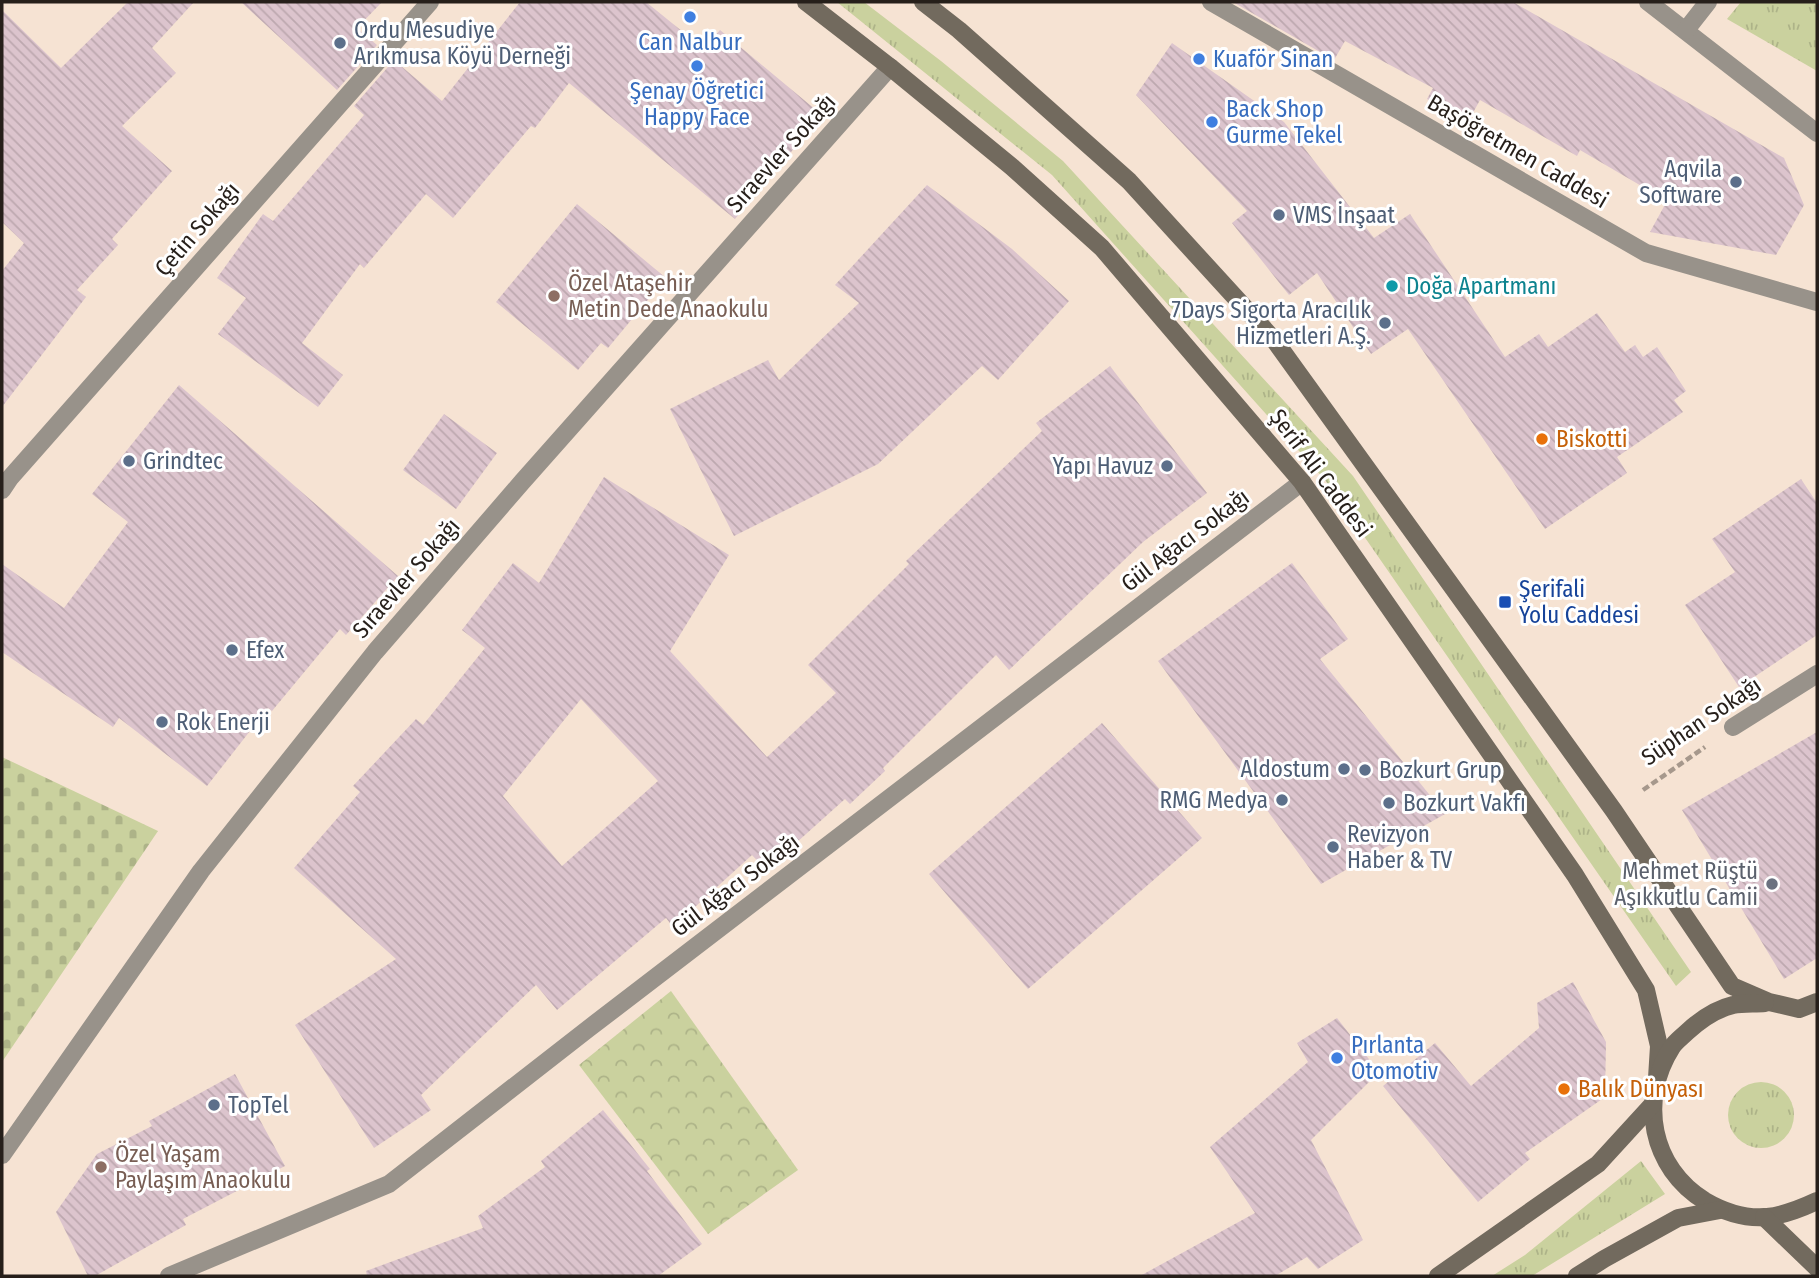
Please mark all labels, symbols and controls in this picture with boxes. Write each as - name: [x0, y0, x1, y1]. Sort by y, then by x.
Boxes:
- marker: Can Nalbur: [682, 9, 698, 25]
- place label: Ordu Mesudiye Arıkmusa Köyü Derneği: [354, 16, 571, 70]
- place label: Can Nalbur: [638, 28, 742, 56]
- marker: Ordu Mesudiye Arıkmusa Köyü Derneği: [332, 35, 348, 51]
- place label: Kuaför Sinan: [1213, 45, 1333, 73]
- marker: Kuaför Sinan: [1191, 51, 1207, 67]
- marker: Şenay Öğretici Happy Face: [689, 58, 705, 74]
- place label: Şenay Öğretici Happy Face: [630, 77, 764, 131]
- street label: Sıraevler Sokağı: [721, 88, 841, 218]
- street label: Başöğretmen Caddesi: [1423, 88, 1613, 214]
- place label: Back Shop Gurme Tekel: [1226, 95, 1342, 149]
- marker: Back Shop Gurme Tekel: [1204, 114, 1220, 130]
- place label: Aqvila Software: [1639, 155, 1722, 209]
- marker: Aqvila Software: [1728, 174, 1744, 190]
- street label: Çetin Sokağı: [149, 176, 245, 282]
- place label: VMS İnşaat: [1293, 201, 1396, 229]
- marker: VMS İnşaat: [1271, 207, 1287, 223]
- place label: Özel Ataşehir Metin Dede Anaokulu: [568, 269, 769, 323]
- place label: Doğa Apartmanı: [1406, 272, 1556, 300]
- marker: Doğa Apartmanı: [1384, 278, 1400, 294]
- marker: Özel Ataşehir Metin Dede Anaokulu: [546, 288, 562, 304]
- place label: 7Days Sigorta Aracılık Hizmetleri A.Ş.: [1172, 296, 1371, 350]
- marker: 7Days Sigorta Aracılık Hizmetleri A.Ş.: [1377, 315, 1393, 331]
- street label: Şerif Ali Caddesi: [1264, 404, 1378, 542]
- place label: Biskotti: [1556, 425, 1628, 453]
- marker: Biskotti: [1534, 431, 1550, 447]
- place label: Grindtec: [143, 447, 223, 475]
- place label: Yapı Havuz: [1052, 452, 1153, 480]
- marker: Grindtec: [121, 453, 137, 469]
- marker: Yapı Havuz: [1159, 458, 1175, 474]
- street label: Gül Ağacı Sokağı: [1115, 483, 1255, 597]
- street label: Sıraevler Sokağı: [346, 512, 466, 644]
- place label: Şerifali Yolu Caddesi: [1519, 575, 1639, 629]
- marker: Şerifali Yolu Caddesi: [1497, 594, 1513, 610]
- place label: Efex: [246, 636, 284, 664]
- marker: Efex: [224, 642, 240, 658]
- street label: Süphan Sokağı: [1636, 671, 1766, 771]
- place label: Rok Enerji: [176, 708, 270, 736]
- marker: Rok Enerji: [154, 714, 170, 730]
- place label: Aldostum: [1240, 755, 1330, 783]
- place label: Bozkurt Grup: [1379, 756, 1502, 784]
- marker: Aldostum: [1336, 761, 1352, 777]
- marker: Bozkurt Grup: [1357, 762, 1373, 778]
- place label: RMG Medya: [1160, 786, 1268, 814]
- place label: Bozkurt Vakfı: [1403, 789, 1526, 817]
- marker: RMG Medya: [1274, 792, 1290, 808]
- marker: Bozkurt Vakfı: [1381, 795, 1397, 811]
- place label: Revizyon Haber & TV: [1347, 820, 1453, 874]
- street label: Gül Ağacı Sokağı: [665, 828, 805, 942]
- marker: Revizyon Haber & TV: [1325, 839, 1341, 855]
- place label: Mehmet Rüştü Aşıkkutlu Camii: [1614, 857, 1758, 911]
- marker: Mehmet Rüştü Aşıkkutlu Camii: [1764, 876, 1780, 892]
- place label: Pırlanta Otomotiv: [1351, 1031, 1439, 1085]
- marker: Pırlanta Otomotiv: [1329, 1050, 1345, 1066]
- place label: Balık Dünyası: [1578, 1075, 1704, 1103]
- marker: Balık Dünyası: [1556, 1081, 1572, 1097]
- place label: TopTel: [228, 1091, 289, 1119]
- marker: TopTel: [206, 1097, 222, 1113]
- place label: Özel Yaşam Paylaşım Anaokulu: [115, 1140, 291, 1194]
- marker: Özel Yaşam Paylaşım Anaokulu: [93, 1159, 109, 1175]

